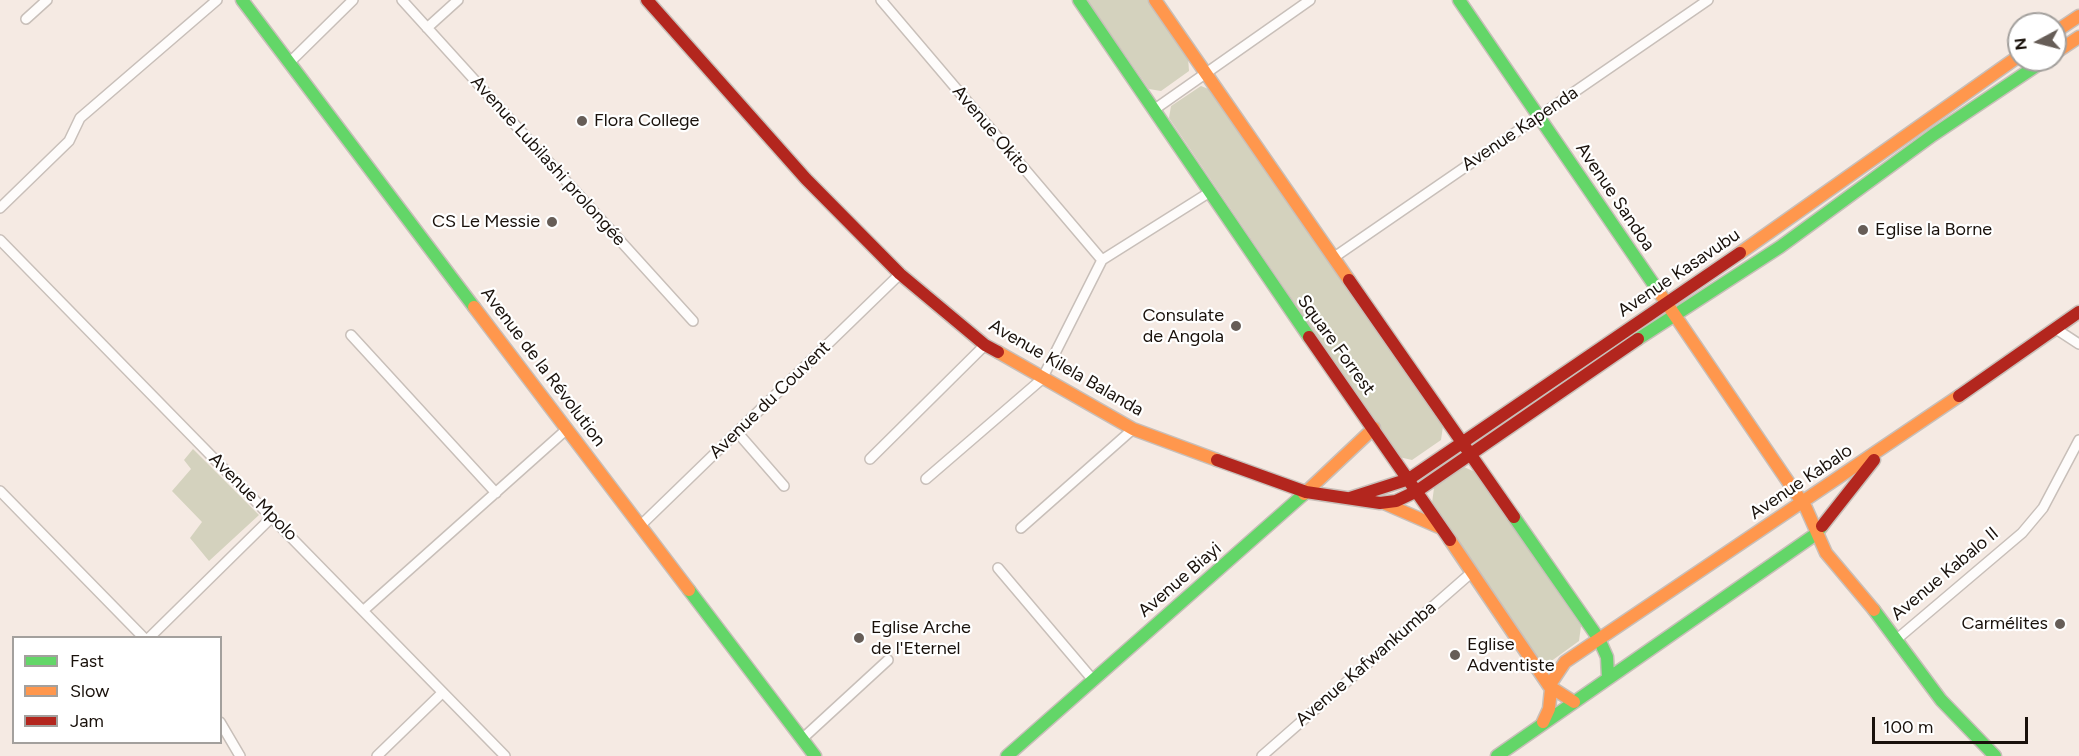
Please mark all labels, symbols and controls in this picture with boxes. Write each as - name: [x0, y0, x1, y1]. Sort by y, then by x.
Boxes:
- north arrow: [2007, 12, 2067, 72]
- text: N: [2010, 37, 2031, 51]
- street label: Avenue Lubilashi prolongée: [466, 71, 630, 251]
- street label: Avenue Okito: [948, 81, 1034, 179]
- street label: Avenue Kapenda: [1458, 82, 1582, 176]
- place label: Flora College: [594, 110, 699, 132]
- marker: Flora College: [575, 114, 589, 128]
- street label: Avenue Sandoa: [1571, 139, 1659, 255]
- place label: CS Le Messie: [432, 211, 540, 233]
- marker: CS Le Messie: [545, 215, 559, 229]
- place label: Eglise la Borne: [1875, 219, 1992, 241]
- marker: Eglise la Borne: [1856, 223, 1870, 237]
- street label: Avenue Kasavubu: [1614, 224, 1744, 322]
- street label: Avenue de la Révolution: [476, 283, 610, 451]
- street label: Square Forrest: [1292, 291, 1380, 399]
- place label: Consulate de Angola: [1142, 305, 1224, 348]
- street label: Avenue Kilela Balanda: [985, 315, 1147, 421]
- marker: Consulate de Angola: [1229, 319, 1243, 333]
- street label: Avenue du Couvent: [705, 337, 835, 463]
- street label: Avenue Kabalo: [1745, 440, 1857, 524]
- street label: Avenue Mpolo: [204, 448, 302, 546]
- street label: Avenue Kabalo II: [1887, 523, 2003, 625]
- street label: Avenue Biayi: [1134, 538, 1226, 622]
- street label: Avenue Kafwankumba: [1291, 597, 1441, 731]
- place label: Carmélites: [1961, 613, 2048, 635]
- place label: Eglise Arche de l'Eternel: [871, 617, 971, 660]
- marker: Carmélites: [2053, 617, 2067, 631]
- marker: Eglise Arche de l'Eternel: [852, 631, 866, 645]
- place label: Eglise Adventiste: [1467, 634, 1555, 676]
- legend: [12, 636, 222, 744]
- marker: Eglise Adventiste: [1448, 648, 1462, 662]
- text: Fast: [70, 650, 104, 672]
- text: Slow: [70, 680, 109, 702]
- scale bar: [1875, 705, 2031, 743]
- text: Jam: [70, 710, 104, 732]
- text: 100 m: [1883, 716, 1933, 738]

